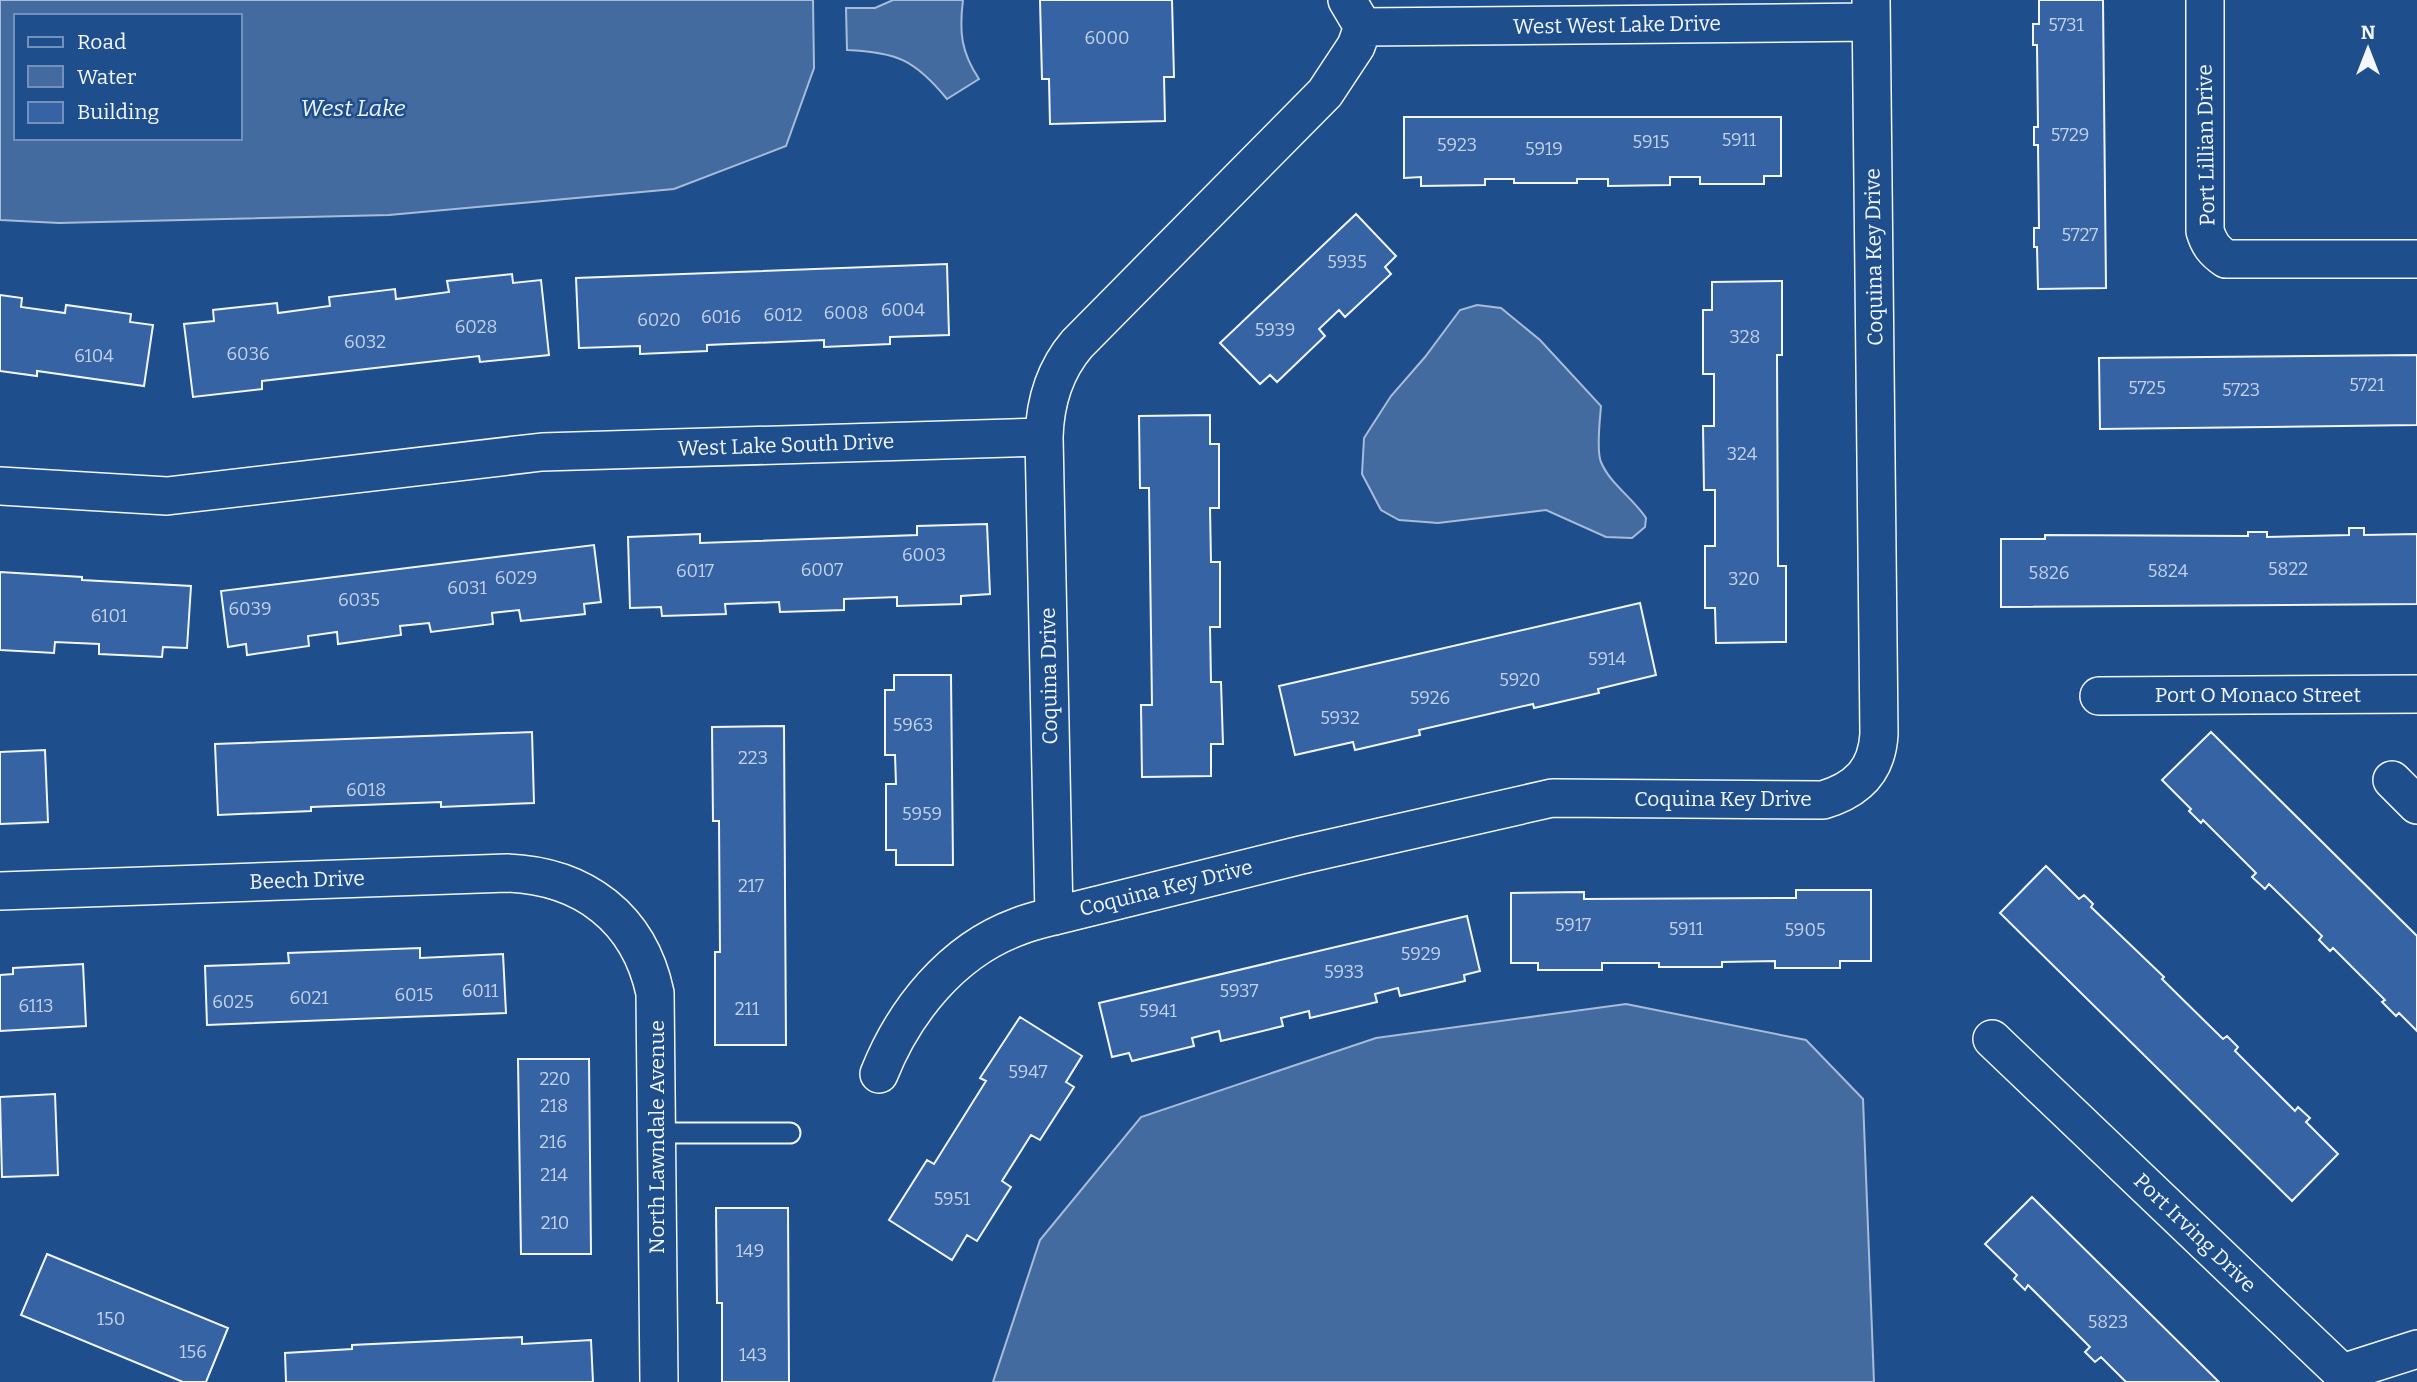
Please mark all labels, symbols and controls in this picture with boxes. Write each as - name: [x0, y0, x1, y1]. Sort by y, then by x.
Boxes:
- street label: West West Lake Drive: [1513, 10, 1721, 40]
- legend: [14, 14, 242, 140]
- house number: 5731: [2048, 14, 2084, 36]
- north arrow: [2333, 14, 2403, 84]
- text: N: [2361, 21, 2376, 44]
- house number: 6000: [1084, 27, 1130, 49]
- text: Road: [77, 29, 126, 55]
- text: Water: [77, 64, 136, 90]
- street label: Port Lillian Drive: [2192, 64, 2220, 226]
- water label: West Lake: [300, 94, 406, 122]
- text: Building: [77, 99, 160, 125]
- house number: 5729: [2051, 124, 2089, 146]
- house number: 5911: [1722, 129, 1757, 151]
- house number: 5915: [1633, 131, 1669, 153]
- house number: 5923: [1437, 134, 1477, 156]
- house number: 5919: [1525, 138, 1563, 160]
- street label: Coquina Key Drive: [1859, 168, 1889, 346]
- house number: 5727: [2062, 224, 2098, 246]
- house number: 5935: [1327, 251, 1367, 273]
- house number: 6004: [881, 299, 926, 321]
- house number: 6008: [824, 302, 868, 324]
- house number: 6012: [763, 304, 803, 326]
- house number: 6016: [701, 306, 741, 328]
- house number: 6020: [637, 309, 681, 331]
- house number: 6028: [455, 316, 497, 338]
- house number: 5939: [1255, 319, 1295, 341]
- house number: 328: [1730, 326, 1760, 348]
- house number: 6032: [344, 331, 386, 353]
- house number: 6036: [227, 343, 269, 365]
- house number: 6104: [74, 345, 114, 367]
- house number: 5721: [2349, 374, 2385, 396]
- house number: 5725: [2128, 377, 2166, 399]
- house number: 5723: [2222, 379, 2260, 401]
- street label: West Lake South Drive: [677, 428, 895, 462]
- house number: 324: [1727, 443, 1758, 465]
- house number: 6003: [902, 544, 946, 566]
- house number: 5822: [2268, 558, 2308, 580]
- house number: 6007: [801, 559, 843, 581]
- house number: 6017: [676, 560, 714, 582]
- house number: 5824: [2148, 560, 2189, 582]
- house number: 5826: [2029, 562, 2069, 584]
- house number: 6029: [495, 567, 537, 589]
- house number: 320: [1728, 568, 1760, 590]
- house number: 6031: [447, 577, 488, 599]
- house number: 6035: [338, 589, 380, 611]
- house number: 6039: [229, 598, 271, 620]
- house number: 6101: [91, 605, 128, 627]
- street label: Coquina Drive: [1035, 607, 1063, 745]
- house number: 5914: [1588, 648, 1626, 670]
- house number: 5920: [1499, 669, 1541, 691]
- street label: Port O Monaco Street: [2155, 682, 2362, 708]
- house number: 5926: [1410, 687, 1450, 709]
- house number: 5932: [1320, 707, 1360, 729]
- house number: 5963: [893, 714, 933, 736]
- house number: 223: [738, 747, 768, 769]
- house number: 6018: [346, 779, 386, 801]
- street label: Coquina Key Drive: [1634, 786, 1812, 812]
- house number: 5959: [902, 803, 942, 825]
- street label: Coquina Key Drive: [1077, 854, 1255, 922]
- street label: Beech Drive: [249, 865, 365, 895]
- house number: 217: [738, 875, 764, 897]
- house number: 5917: [1555, 914, 1591, 936]
- house number: 5911: [1669, 918, 1704, 940]
- house number: 5905: [1784, 919, 1826, 941]
- house number: 5929: [1401, 943, 1441, 965]
- house number: 5933: [1324, 961, 1364, 983]
- house number: 6011: [462, 980, 499, 1002]
- house number: 5937: [1220, 980, 1258, 1002]
- house number: 6015: [395, 984, 433, 1006]
- house number: 6021: [289, 987, 329, 1009]
- house number: 6025: [212, 991, 254, 1013]
- house number: 6113: [18, 995, 54, 1017]
- house number: 211: [735, 998, 760, 1020]
- house number: 5941: [1139, 1000, 1178, 1022]
- street label: North Lawndale Avenue: [644, 1020, 670, 1254]
- house number: 5947: [1008, 1061, 1048, 1083]
- house number: 220: [539, 1068, 571, 1090]
- house number: 218: [540, 1095, 568, 1117]
- house number: 216: [539, 1131, 567, 1153]
- house number: 214: [540, 1164, 568, 1186]
- street label: Port Irving Drive: [2128, 1168, 2262, 1298]
- house number: 5951: [934, 1188, 971, 1210]
- house number: 210: [541, 1212, 569, 1234]
- house number: 149: [736, 1240, 764, 1262]
- house number: 150: [97, 1308, 125, 1330]
- house number: 5823: [2088, 1311, 2128, 1333]
- house number: 156: [179, 1341, 207, 1363]
- house number: 143: [739, 1344, 767, 1366]

